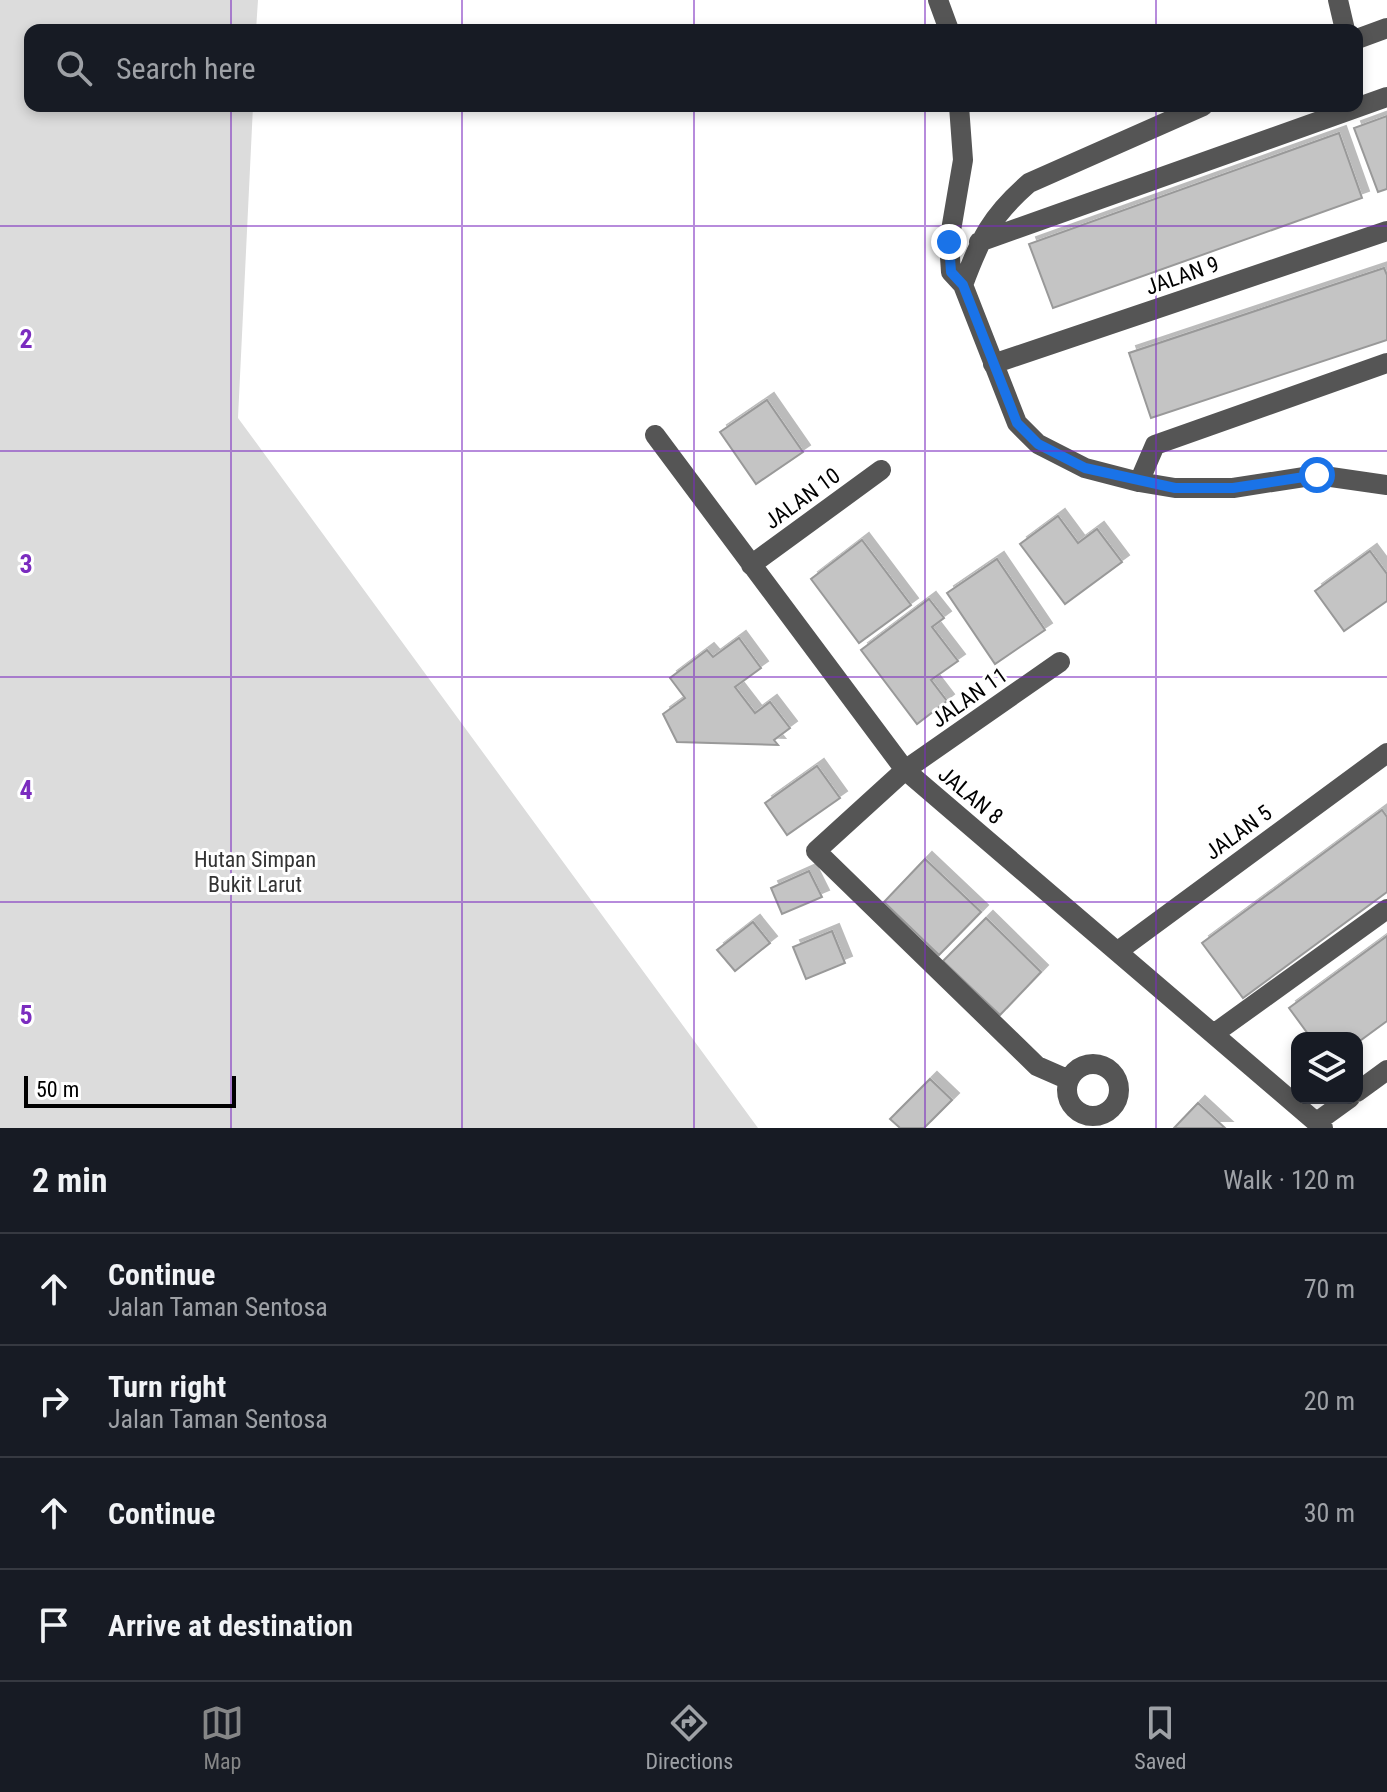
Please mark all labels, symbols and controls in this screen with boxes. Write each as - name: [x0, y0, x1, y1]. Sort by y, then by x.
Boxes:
- search box: [24, 24, 1363, 112]
- icon: search: [52, 46, 96, 90]
- text: Search here: [116, 51, 256, 86]
- route end: [931, 224, 967, 260]
- street label: JALAN 9: [1142, 251, 1222, 300]
- text: 2: [19, 324, 33, 354]
- route start: [1299, 457, 1335, 493]
- street label: JALAN 10: [760, 463, 845, 534]
- text: 3: [19, 549, 33, 579]
- street label: JALAN 11: [927, 662, 1012, 733]
- street label: JALAN 8: [934, 761, 1008, 829]
- text: 4: [19, 775, 33, 805]
- street label: JALAN 5: [1200, 800, 1276, 865]
- park label: Hutan Simpan Bukit Larut: [194, 847, 316, 897]
- text: 5: [19, 1000, 33, 1030]
- map controls: [1291, 1032, 1363, 1104]
- button: layers: [1291, 1032, 1363, 1104]
- scale bar: [24, 1072, 236, 1108]
- text: 50 m: [36, 1077, 79, 1102]
- text: 2 min: [32, 1160, 108, 1200]
- text: Walk · 120 m: [1223, 1165, 1355, 1195]
- text: Continue: [108, 1257, 215, 1292]
- icon: ahead: [32, 1267, 76, 1311]
- text: 70 m: [1304, 1274, 1355, 1304]
- text: Jalan Taman Sentosa: [108, 1292, 328, 1322]
- text: Turn right: [108, 1369, 226, 1404]
- icon: right: [32, 1379, 76, 1423]
- text: 20 m: [1304, 1386, 1355, 1416]
- text: Jalan Taman Sentosa: [108, 1404, 328, 1434]
- icon: ahead: [32, 1491, 76, 1535]
- text: Continue: [108, 1496, 215, 1531]
- text: 30 m: [1304, 1498, 1355, 1528]
- icon: arrive: [32, 1603, 76, 1647]
- text: Arrive at destination: [108, 1608, 353, 1643]
- tab: Map: [200, 1701, 244, 1774]
- tab: Directions: [645, 1701, 733, 1774]
- tab: Saved: [1134, 1701, 1187, 1774]

